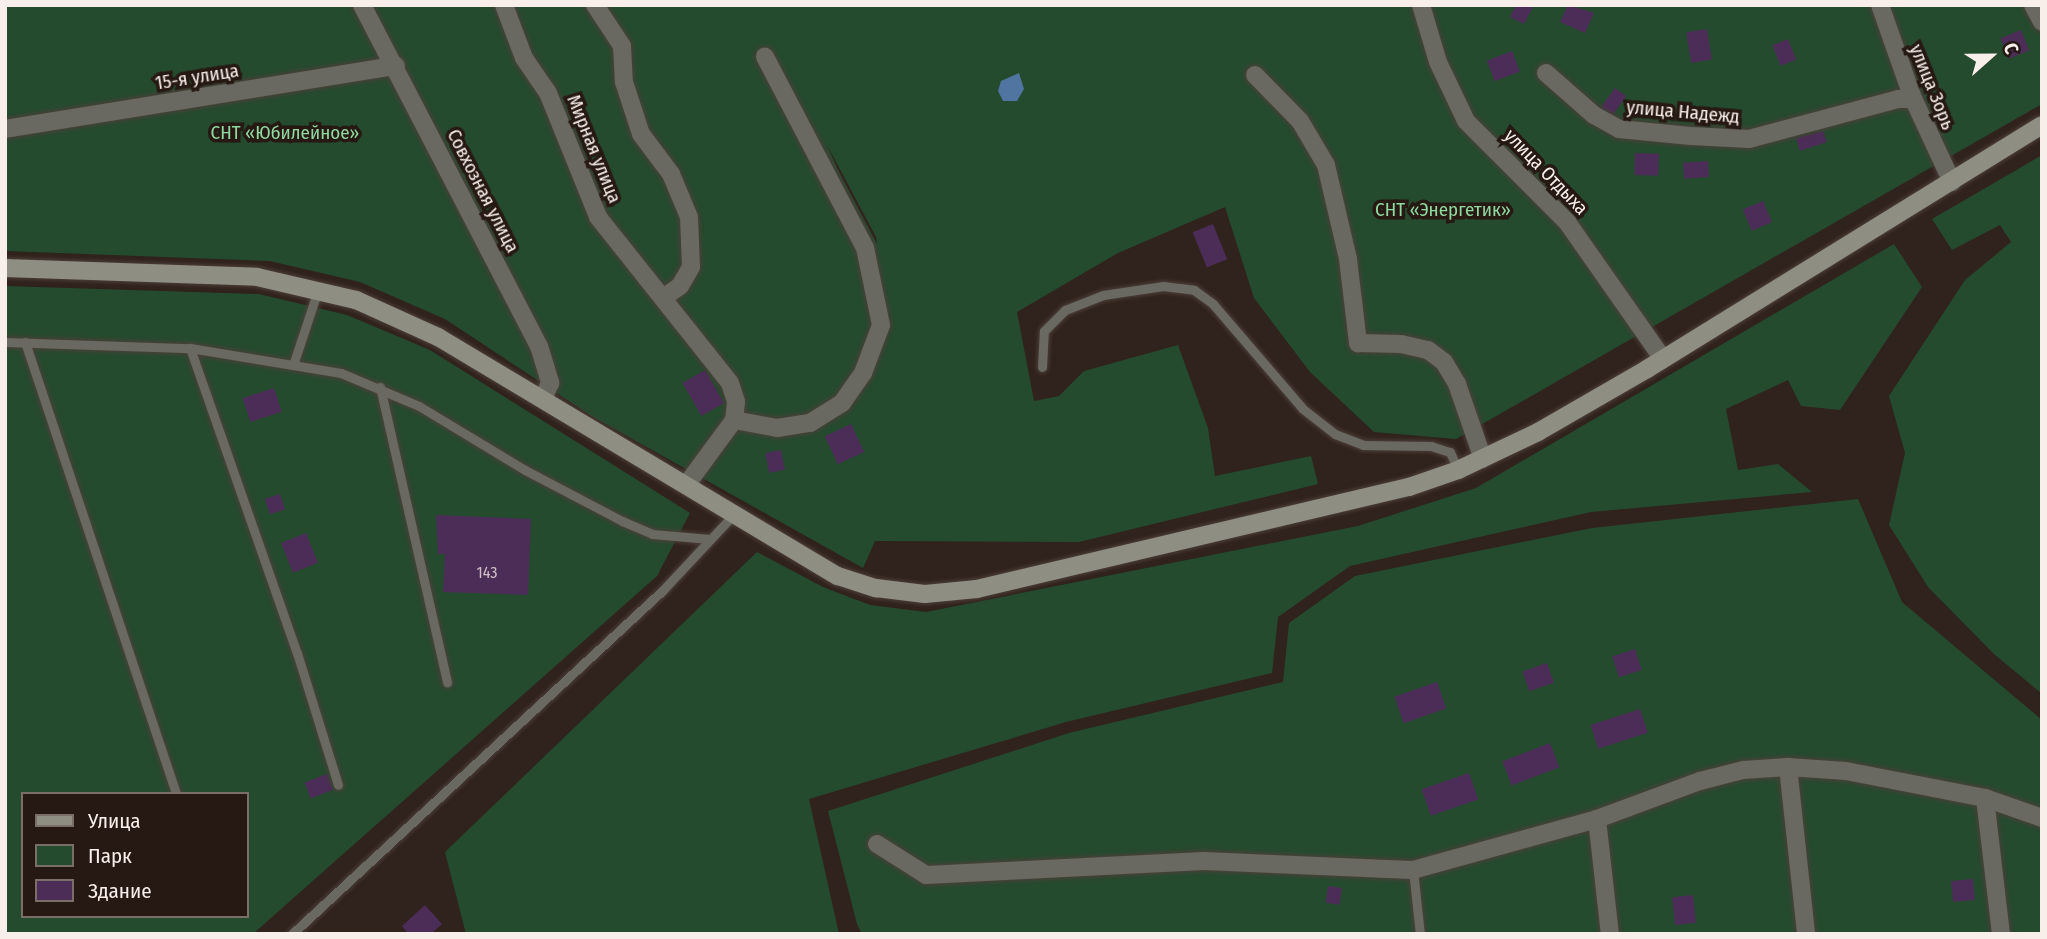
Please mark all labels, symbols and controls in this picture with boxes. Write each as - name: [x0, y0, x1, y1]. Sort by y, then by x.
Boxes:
- north arrow: [1956, 21, 2026, 91]
- text: С: [1999, 40, 2024, 57]
- street label: улица Зорь: [1905, 41, 1959, 133]
- street label: 15-я улица: [154, 59, 240, 95]
- street label: Мирная улица: [562, 92, 626, 206]
- street label: улица Надежд: [1626, 96, 1740, 128]
- park label: СНТ «Юбилейное»: [211, 122, 359, 144]
- street label: улица Отдыха: [1499, 124, 1593, 220]
- street label: Совхозная улица: [442, 125, 524, 257]
- park label: СНТ «Энергетик»: [1375, 199, 1511, 221]
- house number: 143: [477, 563, 497, 583]
- legend: [21, 792, 248, 918]
- text: Улица: [88, 808, 141, 834]
- text: Парк: [88, 843, 132, 869]
- text: Здание: [88, 878, 152, 904]

